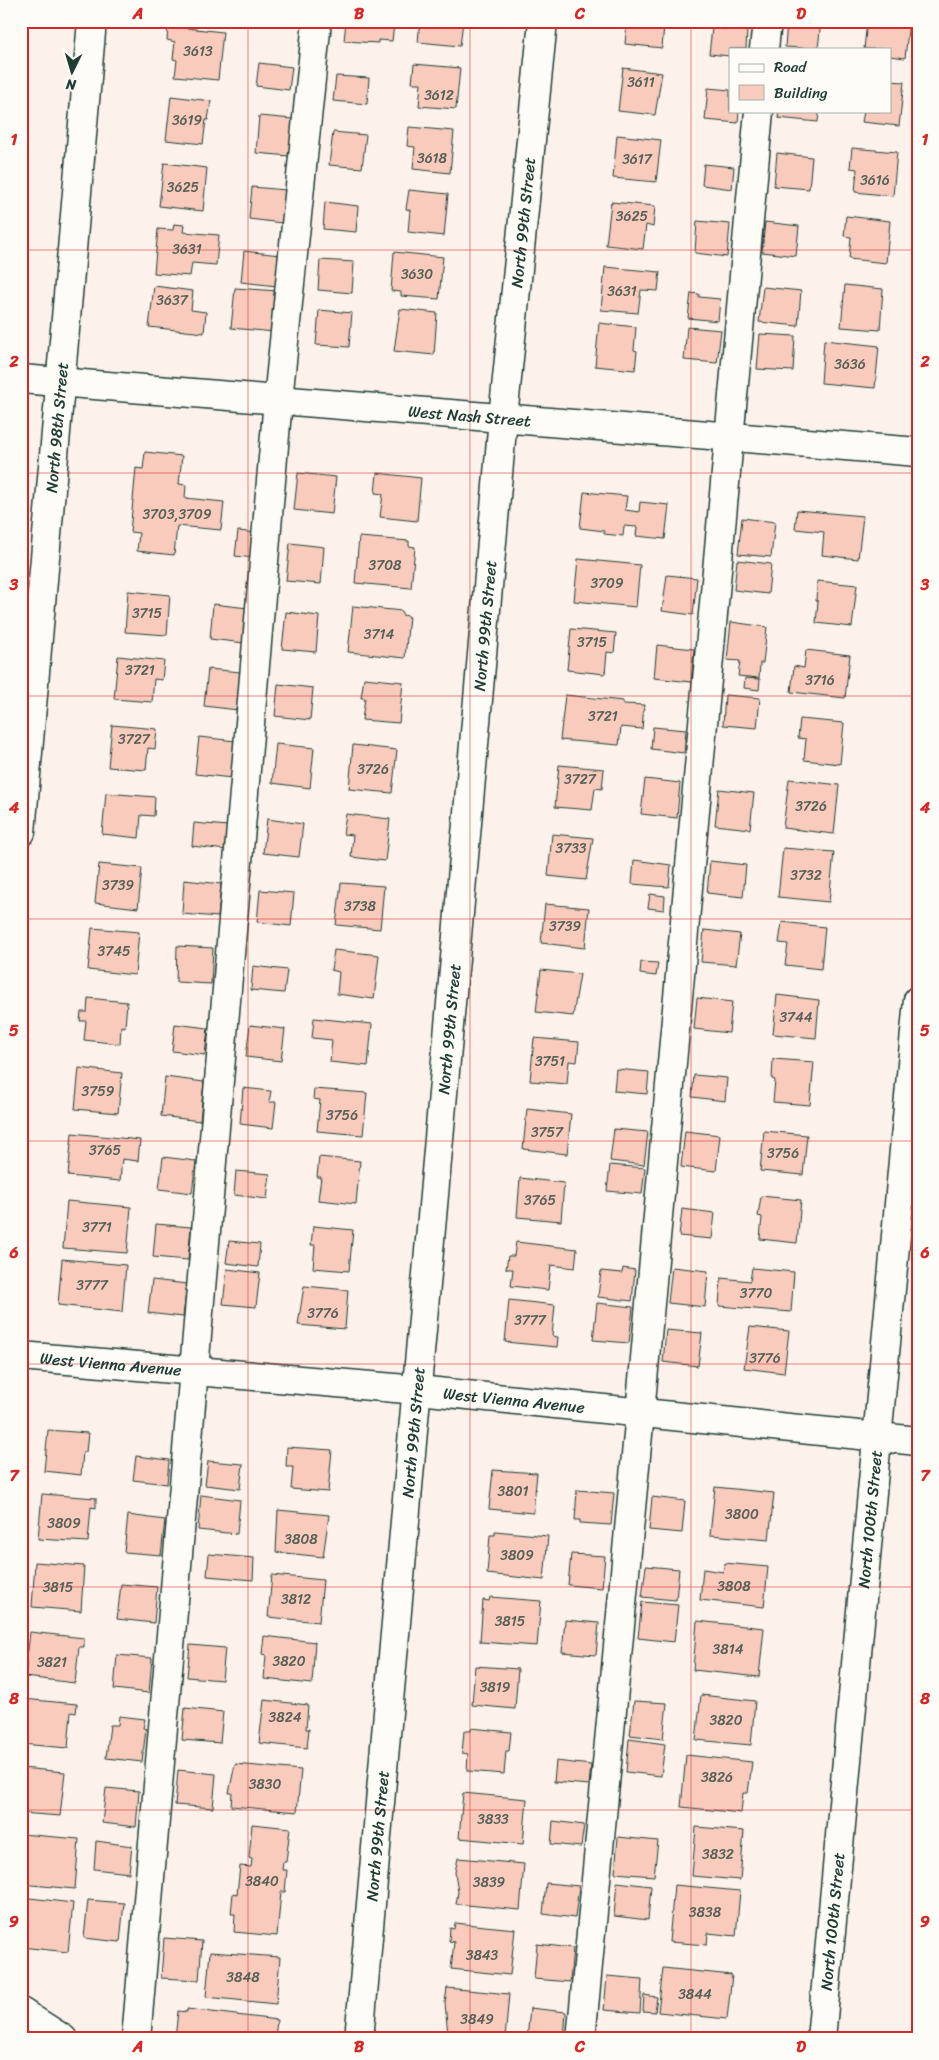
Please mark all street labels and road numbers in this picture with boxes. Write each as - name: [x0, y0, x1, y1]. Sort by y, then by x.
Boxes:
- street label: North 99th Street: [502, 156, 544, 289]
- street label: North 98th Street: [37, 361, 77, 494]
- street label: West Nash Street: [407, 397, 532, 435]
- street label: North 99th Street: [465, 559, 505, 692]
- street label: North 99th Street: [429, 962, 469, 1096]
- street label: West Vienna Avenue: [39, 1344, 183, 1385]
- street label: North 99th Street: [393, 1366, 434, 1499]
- street label: West Vienna Avenue: [442, 1379, 586, 1422]
- street label: North 100th Street: [849, 1449, 891, 1590]
- street label: North 99th Street: [357, 1769, 398, 1902]
- street label: North 100th Street: [812, 1851, 853, 1992]

